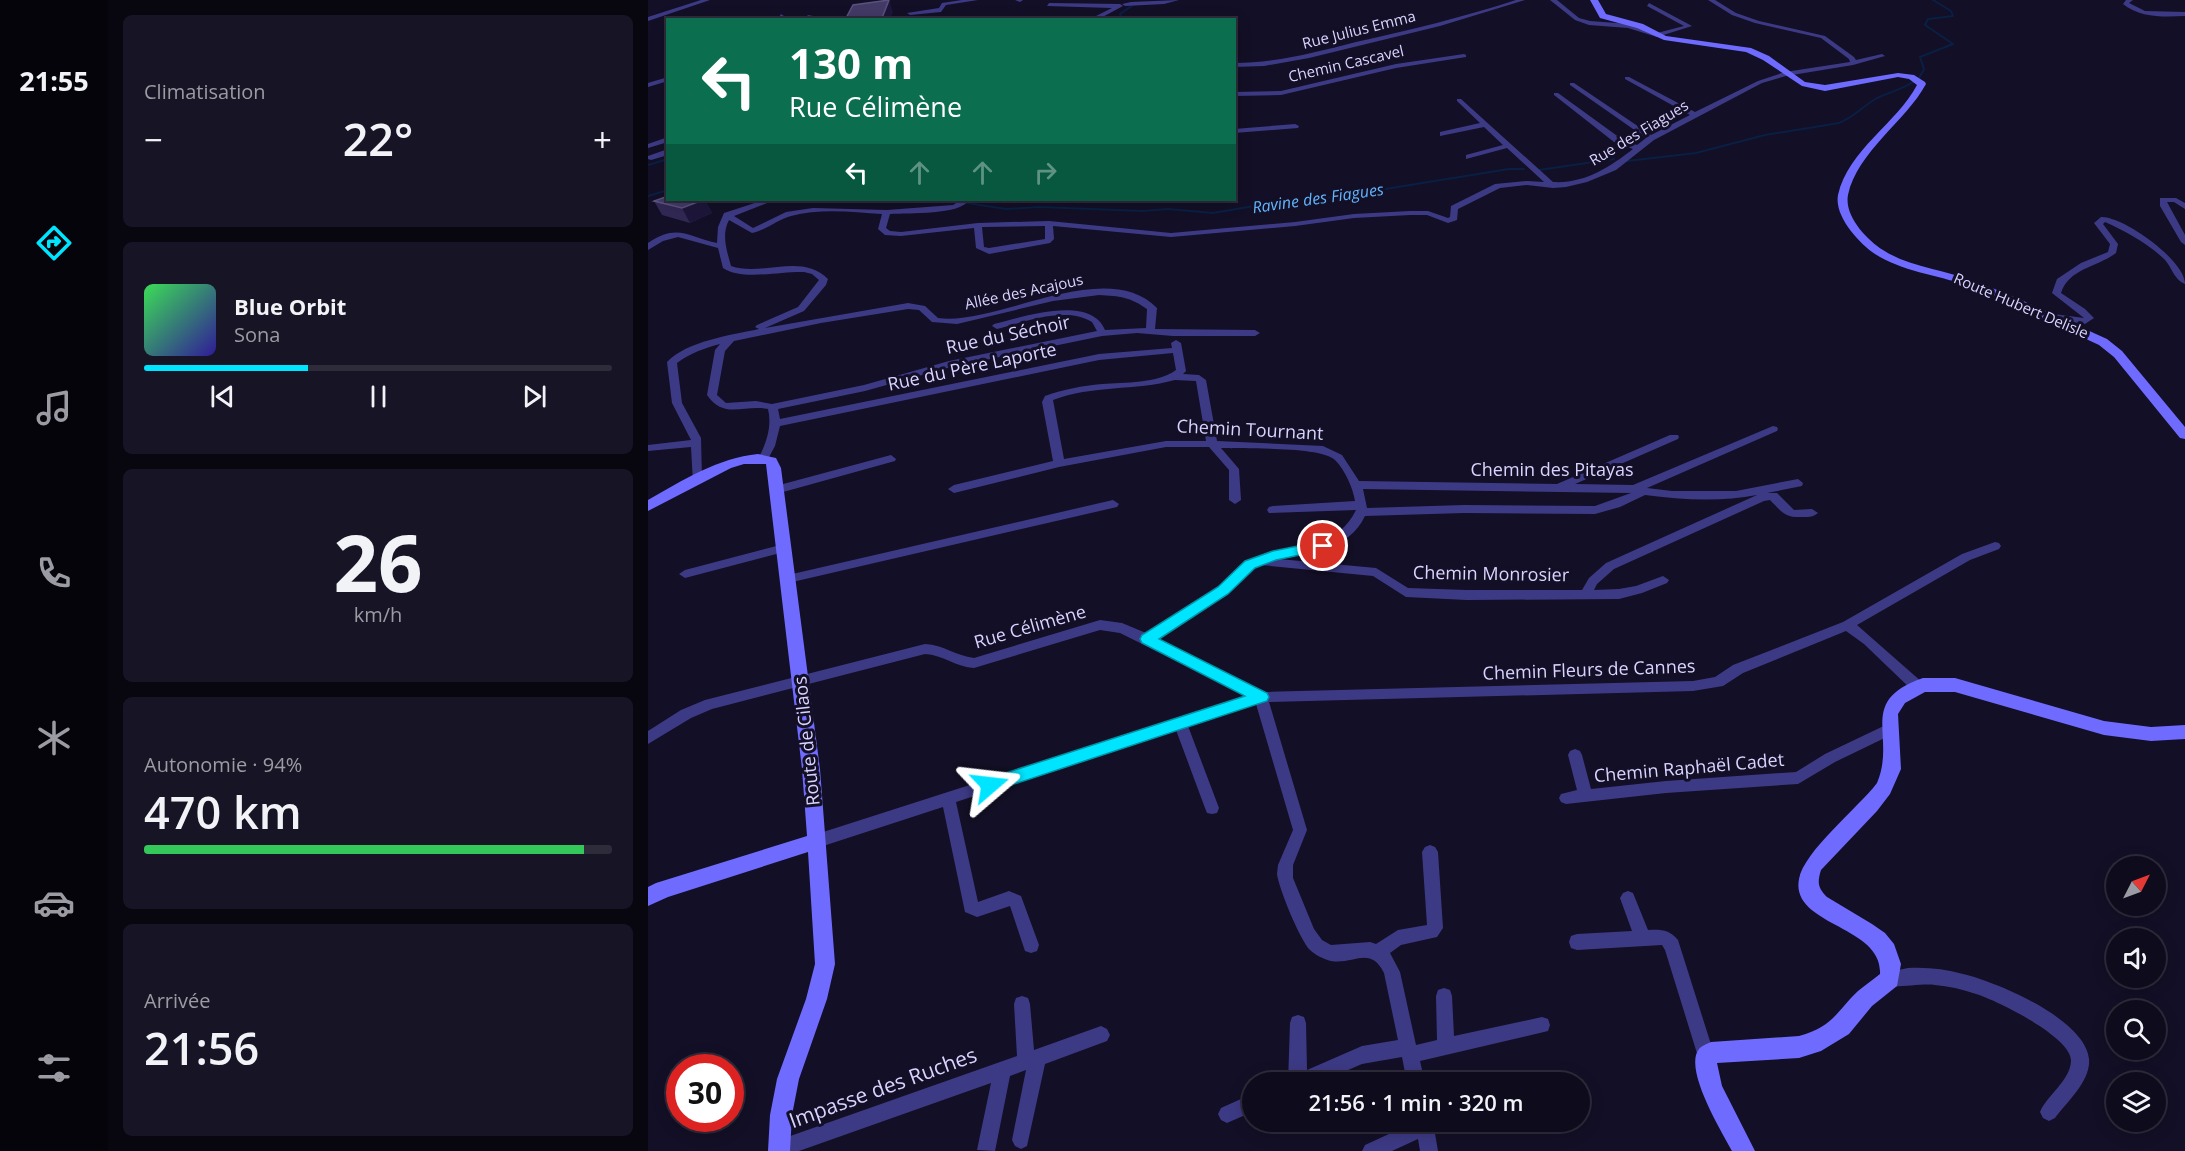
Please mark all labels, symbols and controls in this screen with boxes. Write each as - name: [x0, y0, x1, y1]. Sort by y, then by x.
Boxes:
- street label: Rue Julius Emma: [1300, 5, 1418, 53]
- text: 130 m: [789, 34, 913, 91]
- street label: Chemin Cascavel: [1286, 40, 1406, 86]
- icon: left: [690, 42, 768, 120]
- text: 21:55: [19, 62, 89, 99]
- text: Climatisation: [144, 78, 266, 105]
- text: Rue Célimène: [789, 88, 962, 125]
- street label: Rue des Fiagues: [1585, 95, 1692, 170]
- text: 22°: [343, 108, 413, 169]
- text: −: [144, 117, 163, 162]
- text: +: [593, 117, 612, 162]
- icon: left: [840, 156, 873, 189]
- icon: ahead: [903, 156, 936, 189]
- icon: ahead: [966, 156, 999, 189]
- icon: right: [1029, 156, 1062, 189]
- water label: Ravine des Fiagues: [1251, 178, 1385, 218]
- icon: directions: [33, 222, 75, 264]
- street label: Route Hubert Delisle: [1951, 268, 2092, 343]
- street label: Allée des Acajous: [963, 269, 1085, 313]
- text: Blue Orbit: [234, 291, 346, 321]
- street label: Rue du Séchoir: [944, 309, 1073, 359]
- text: Sona: [234, 321, 280, 348]
- street label: Rue du Père Laporte: [885, 336, 1058, 396]
- icon: previous: [206, 380, 239, 413]
- icon: pause: [362, 380, 395, 413]
- icon: next: [518, 380, 551, 413]
- icon: music: [33, 387, 75, 429]
- street label: Chemin Tournant: [1176, 413, 1324, 445]
- street label: Chemin des Pitayas: [1470, 457, 1634, 481]
- text: 26: [333, 509, 423, 615]
- pin: [1297, 520, 1348, 571]
- icon: arrive: [1306, 529, 1339, 562]
- icon: phone: [33, 552, 75, 594]
- street label: Chemin Monrosier: [1413, 560, 1570, 586]
- street label: Rue Célimène: [971, 599, 1088, 653]
- text: km/h: [354, 601, 402, 628]
- street label: Chemin Fleurs de Cannes: [1482, 653, 1696, 685]
- street label: Route de Cilaos: [787, 675, 825, 807]
- icon: climate: [33, 717, 75, 759]
- street label: Chemin Raphaël Cadet: [1593, 747, 1785, 787]
- text: Autonomie · 94%: [144, 751, 302, 778]
- position arrow: [958, 753, 1022, 817]
- text: 470 km: [144, 781, 302, 842]
- north arrow: [2106, 856, 2166, 916]
- map controls: [2106, 856, 2166, 1132]
- icon: car: [33, 882, 75, 924]
- button: sound: [2106, 928, 2166, 988]
- text: Arrivée: [144, 987, 211, 1014]
- button: search: [2106, 1000, 2166, 1060]
- text: 21:56: [144, 1017, 259, 1078]
- street label: Impasse des Ruches: [785, 1040, 980, 1134]
- icon: filters: [33, 1047, 75, 1089]
- speed limit sign: 30: [666, 1054, 744, 1132]
- button: layers: [2106, 1072, 2166, 1132]
- text: 21:56 · 1 min · 320 m: [1308, 1087, 1524, 1117]

